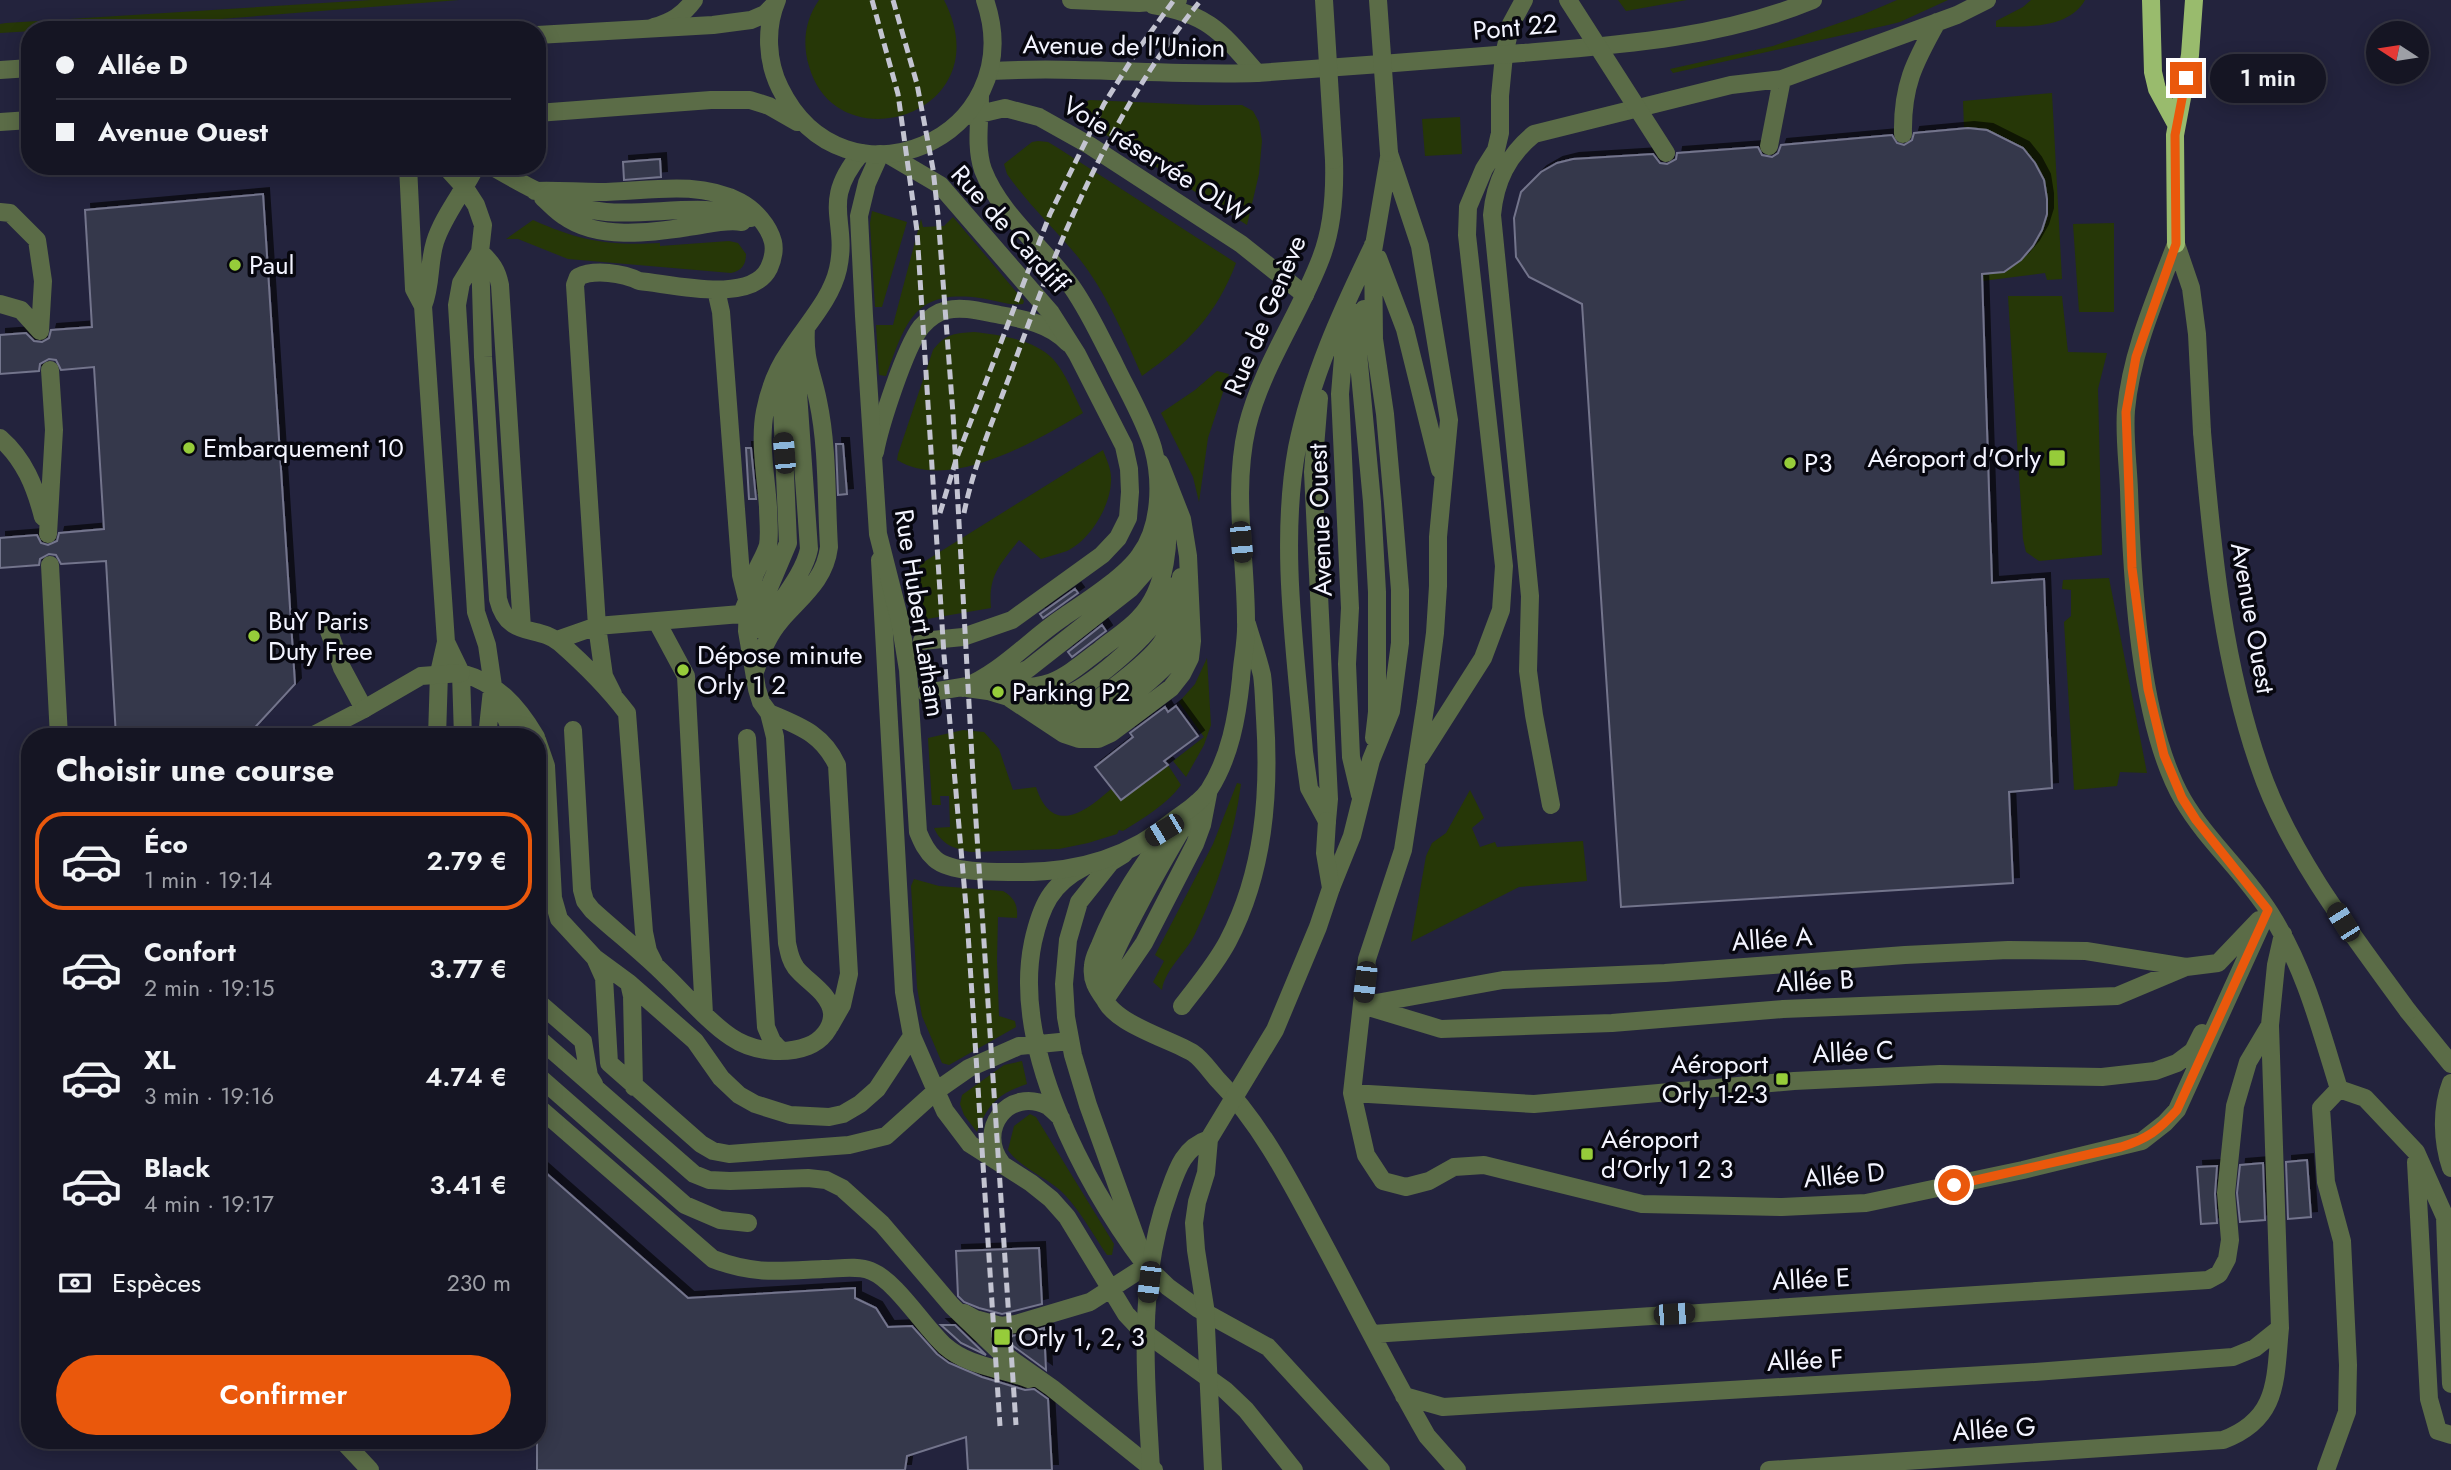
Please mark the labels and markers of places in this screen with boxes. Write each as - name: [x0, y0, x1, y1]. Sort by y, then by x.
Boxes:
- place label: Paul: [249, 246, 295, 284]
- marker: Paul: [227, 257, 243, 273]
- place label: Embarquement 10: [203, 429, 404, 467]
- place label: Aéroport d'Orly: [1867, 439, 2042, 477]
- marker: Embarquement 10: [181, 440, 197, 456]
- place label: P3: [1804, 444, 1832, 482]
- marker: Aéroport d'Orly: [2047, 448, 2067, 468]
- marker: P3: [1782, 455, 1798, 471]
- place label: BuY Paris Duty Free: [268, 602, 373, 670]
- marker: BuY Paris Duty Free: [246, 628, 262, 644]
- place label: Dépose minute Orly 1 2: [697, 636, 863, 704]
- marker: Dépose minute Orly 1 2: [675, 662, 691, 678]
- place label: Parking P2: [1012, 673, 1130, 711]
- marker: Parking P2: [990, 684, 1006, 700]
- place label: Aéroport Orly 1-2-3: [1662, 1045, 1769, 1113]
- marker: Aéroport Orly 1-2-3: [1774, 1071, 1790, 1087]
- place label: Aéroport d'Orly 1 2 3: [1601, 1120, 1733, 1188]
- marker: Aéroport d'Orly 1 2 3: [1579, 1146, 1595, 1162]
- place label: Orly 1, 2, 3: [1018, 1318, 1145, 1356]
- marker: Orly 1, 2, 3: [992, 1327, 1012, 1347]

